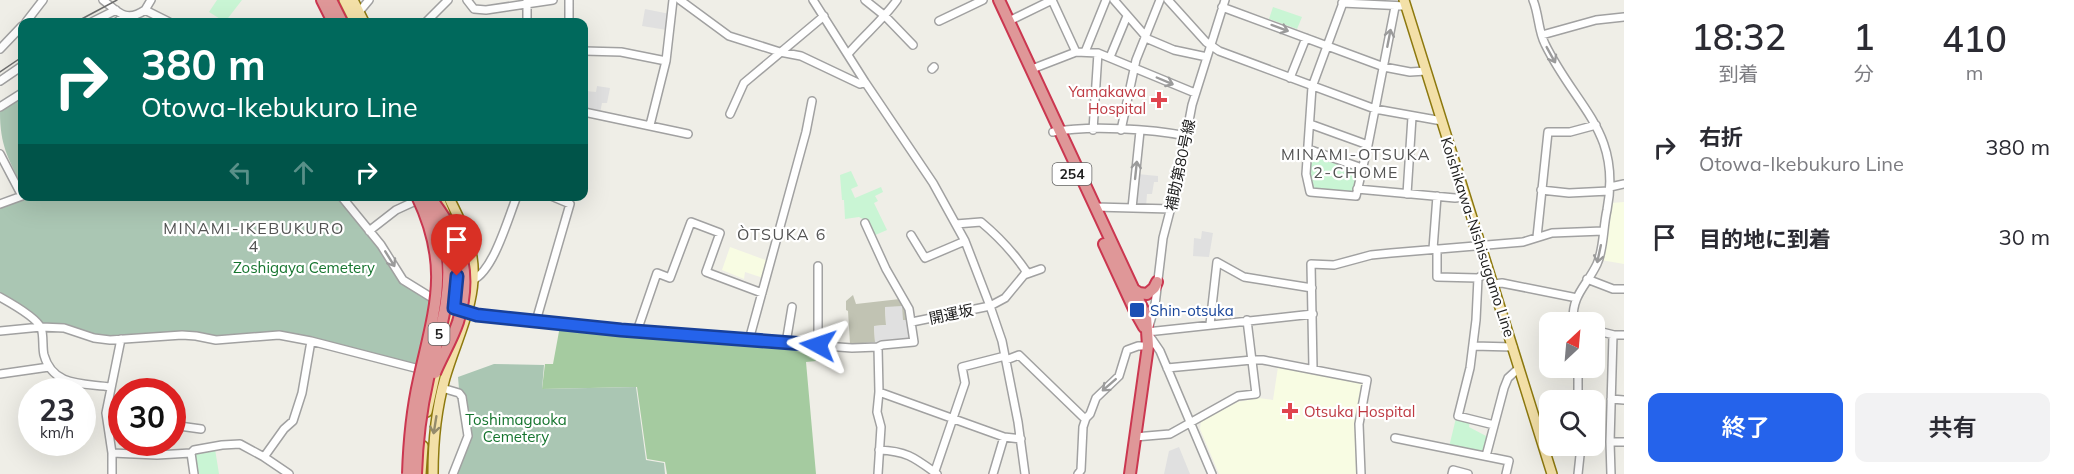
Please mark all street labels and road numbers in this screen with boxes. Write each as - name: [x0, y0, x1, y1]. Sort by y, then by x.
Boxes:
- street label: 補助第80号線: [1161, 118, 1199, 212]
- street label: Koishikawa-Nishisugamo Line: [1437, 135, 1519, 339]
- road number: 254: [1052, 163, 1092, 185]
- street label: 開運坂: [927, 300, 975, 328]
- road number: 5: [428, 323, 450, 345]

